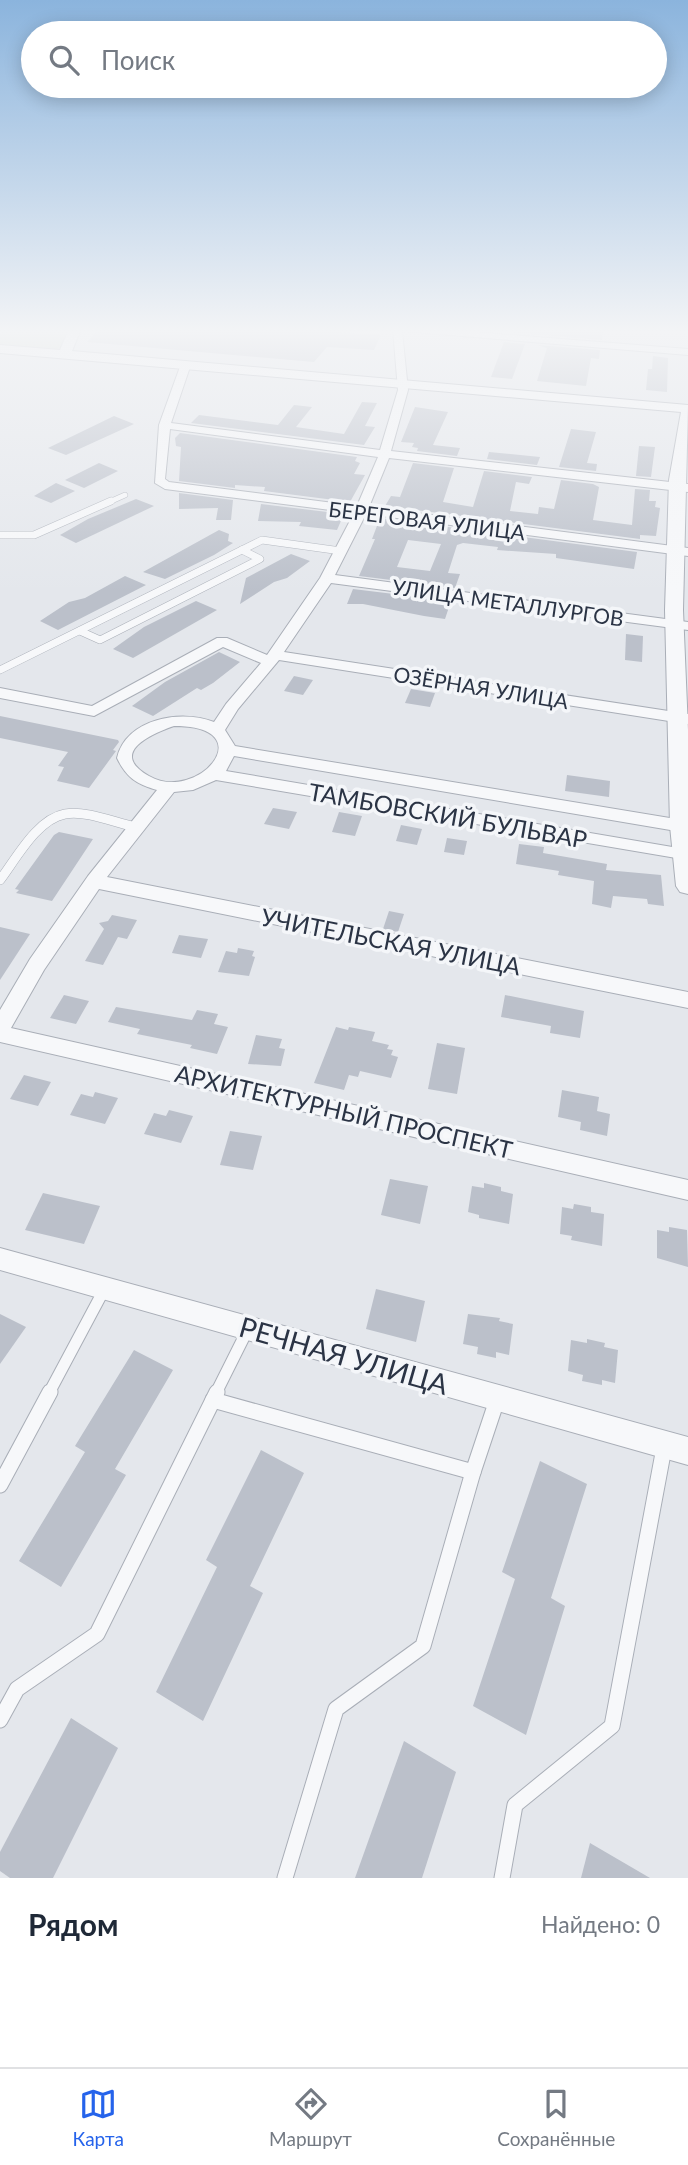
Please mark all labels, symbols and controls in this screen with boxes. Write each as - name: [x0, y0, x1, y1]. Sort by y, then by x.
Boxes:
- search box: [21, 21, 667, 98]
- icon: search: [45, 41, 83, 79]
- text: Поиск: [101, 44, 175, 76]
- street label: БЕРЕГОВАЯ УЛИЦА: [327, 496, 528, 545]
- street label: УЛИЦА МЕТАЛЛУРГОВ: [391, 573, 625, 631]
- street label: ОЗЁРНАЯ УЛИЦА: [392, 661, 571, 713]
- street label: ТАМБОВСКИЙ БУЛЬВАР: [307, 776, 589, 854]
- street label: УЧИТЕЛЬСКАЯ УЛИЦА: [259, 902, 524, 981]
- street label: АРХИТЕКТУРНЫЙ ПРОСПЕКТ: [172, 1058, 516, 1164]
- street label: РЕЧНАЯ УЛИЦА: [236, 1309, 453, 1401]
- text: Рядом: [28, 1906, 118, 1942]
- text: Найдено: 0: [541, 1910, 660, 1938]
- tab: Карта: [73, 2085, 124, 2150]
- tab: Маршрут: [269, 2085, 352, 2150]
- tab: Сохранённые: [497, 2085, 615, 2150]

